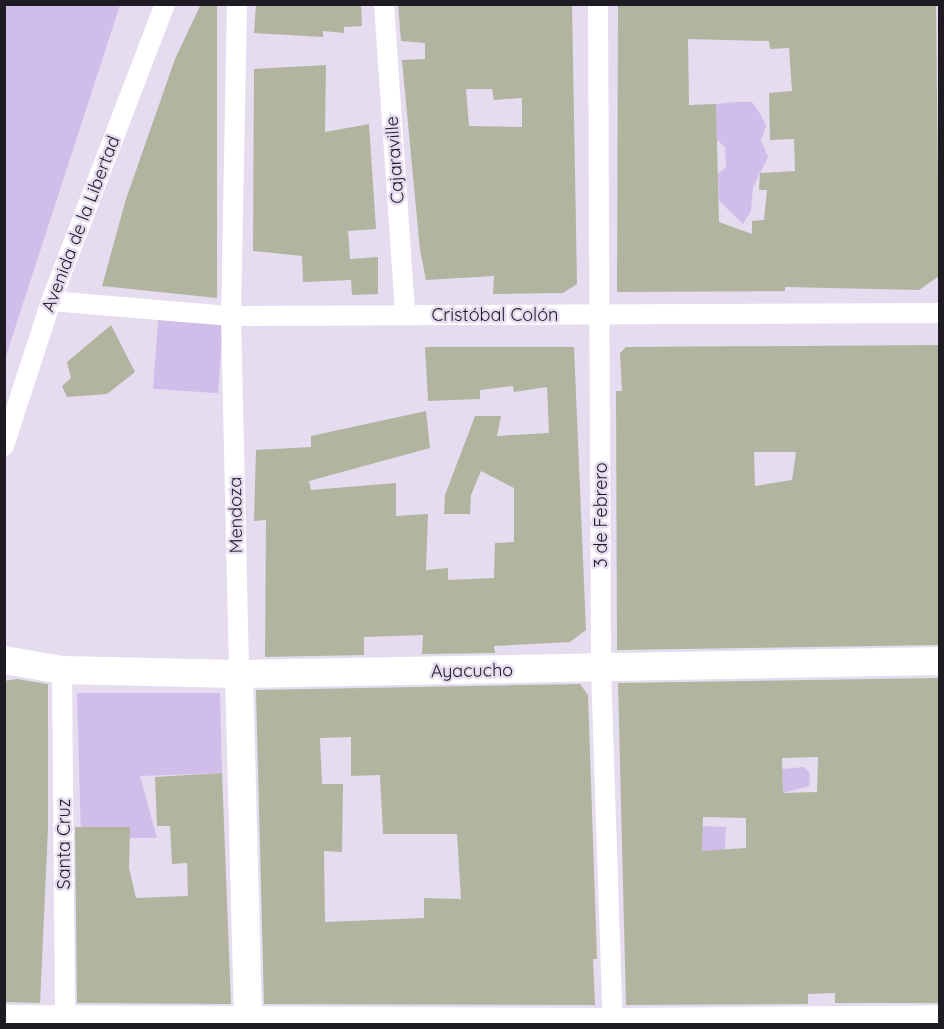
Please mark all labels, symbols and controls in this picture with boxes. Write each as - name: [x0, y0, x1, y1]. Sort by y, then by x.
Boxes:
- street label: Cajaraville: [381, 116, 409, 204]
- street label: Avenida de la Libertad: [37, 133, 125, 315]
- street label: Cristóbal Colón: [432, 304, 558, 326]
- street label: 3 de Febrero: [590, 462, 612, 568]
- street label: Mendoza: [225, 477, 247, 553]
- street label: Ayacucho: [431, 659, 513, 683]
- street label: Santa Cruz: [53, 799, 75, 889]

